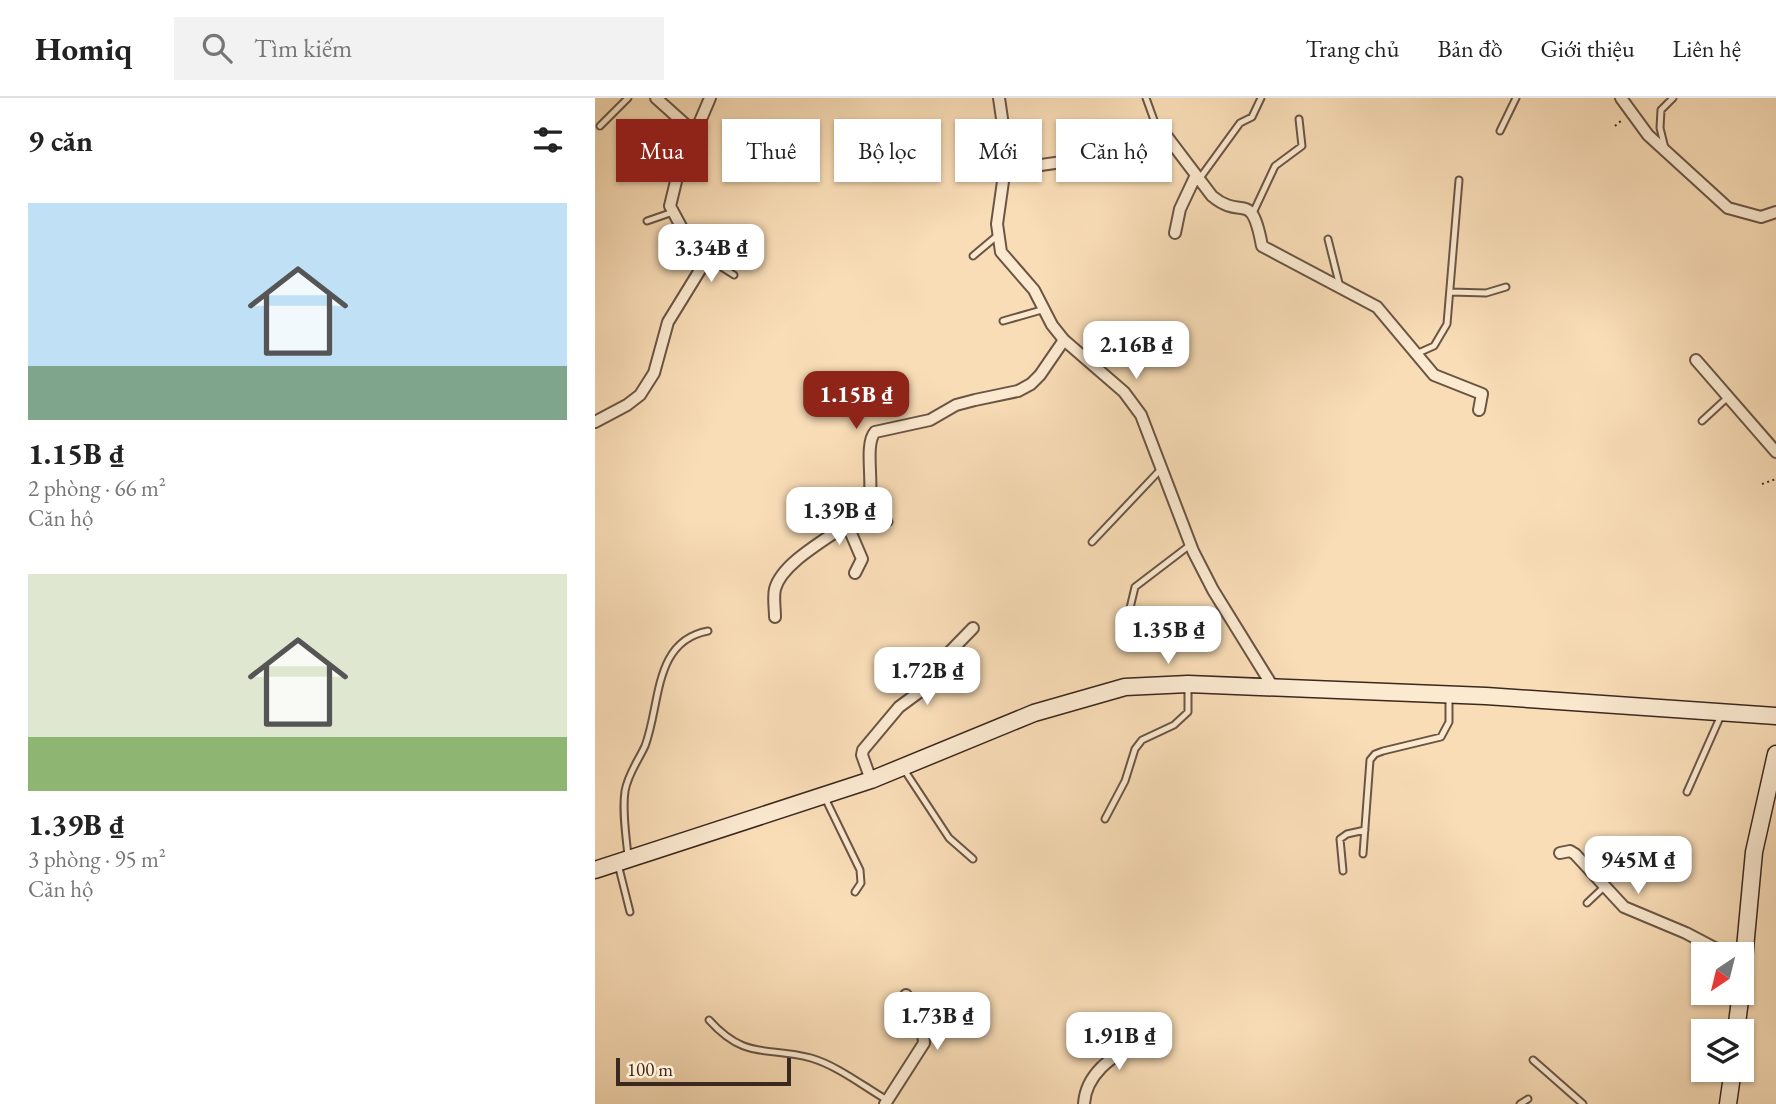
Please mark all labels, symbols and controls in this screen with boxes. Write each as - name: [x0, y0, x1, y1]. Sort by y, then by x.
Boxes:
- search box: [174, 17, 664, 80]
- text: Homiq: [35, 27, 132, 70]
- icon: search: [198, 29, 236, 67]
- text: Tìm kiếm: [254, 31, 352, 65]
- text: Trang chủ: [1305, 33, 1399, 64]
- text: Bản đồ: [1437, 33, 1503, 64]
- text: Giới thiệu: [1541, 33, 1635, 64]
- text: Liên hệ: [1673, 33, 1741, 64]
- chip: Mua: [616, 119, 708, 182]
- chip: Thuê: [722, 119, 820, 182]
- chip: Bộ lọc: [834, 119, 941, 182]
- chip: Mới: [955, 119, 1042, 182]
- chip: Căn hộ: [1056, 119, 1172, 182]
- text: 9 căn: [28, 121, 93, 160]
- icon: filters: [529, 121, 567, 159]
- pin: 3.34B ₫: [646, 225, 776, 284]
- text: 3.34B ₫: [674, 232, 748, 262]
- icon: home: [235, 248, 361, 374]
- pin: 2.16B ₫: [1071, 322, 1201, 381]
- text: 2.16B ₫: [1099, 329, 1173, 359]
- pin: 1.15B ₫: [791, 372, 921, 431]
- text: 1.15B ₫: [819, 379, 893, 409]
- text: 1.15B ₫: [28, 434, 124, 473]
- text: 2 phòng · 66 m²: [28, 473, 166, 503]
- pin: 1.39B ₫: [774, 488, 904, 547]
- text: 1.39B ₫: [802, 495, 876, 525]
- text: Căn hộ: [28, 503, 93, 533]
- pin: 1.35B ₫: [1103, 606, 1233, 666]
- text: 1.35B ₫: [1131, 614, 1205, 644]
- icon: home: [235, 619, 361, 745]
- pin: 1.72B ₫: [862, 648, 992, 707]
- text: 1.72B ₫: [890, 655, 964, 685]
- text: 1.39B ₫: [28, 805, 124, 844]
- pin: 945M ₫: [1581, 836, 1695, 896]
- text: 3 phòng · 95 m²: [28, 844, 166, 874]
- text: 945M ₫: [1601, 844, 1675, 874]
- text: Căn hộ: [28, 874, 93, 904]
- north arrow: [1691, 942, 1753, 1004]
- map controls: [1691, 942, 1754, 1082]
- pin: 1.73B ₫: [872, 992, 1002, 1052]
- text: 1.73B ₫: [900, 1000, 974, 1030]
- pin: 1.91B ₫: [1054, 1012, 1184, 1072]
- button: layers: [1691, 1019, 1754, 1082]
- text: 1.91B ₫: [1082, 1020, 1156, 1050]
- scale bar: [616, 1055, 791, 1087]
- text: 100 m: [627, 1057, 673, 1082]

